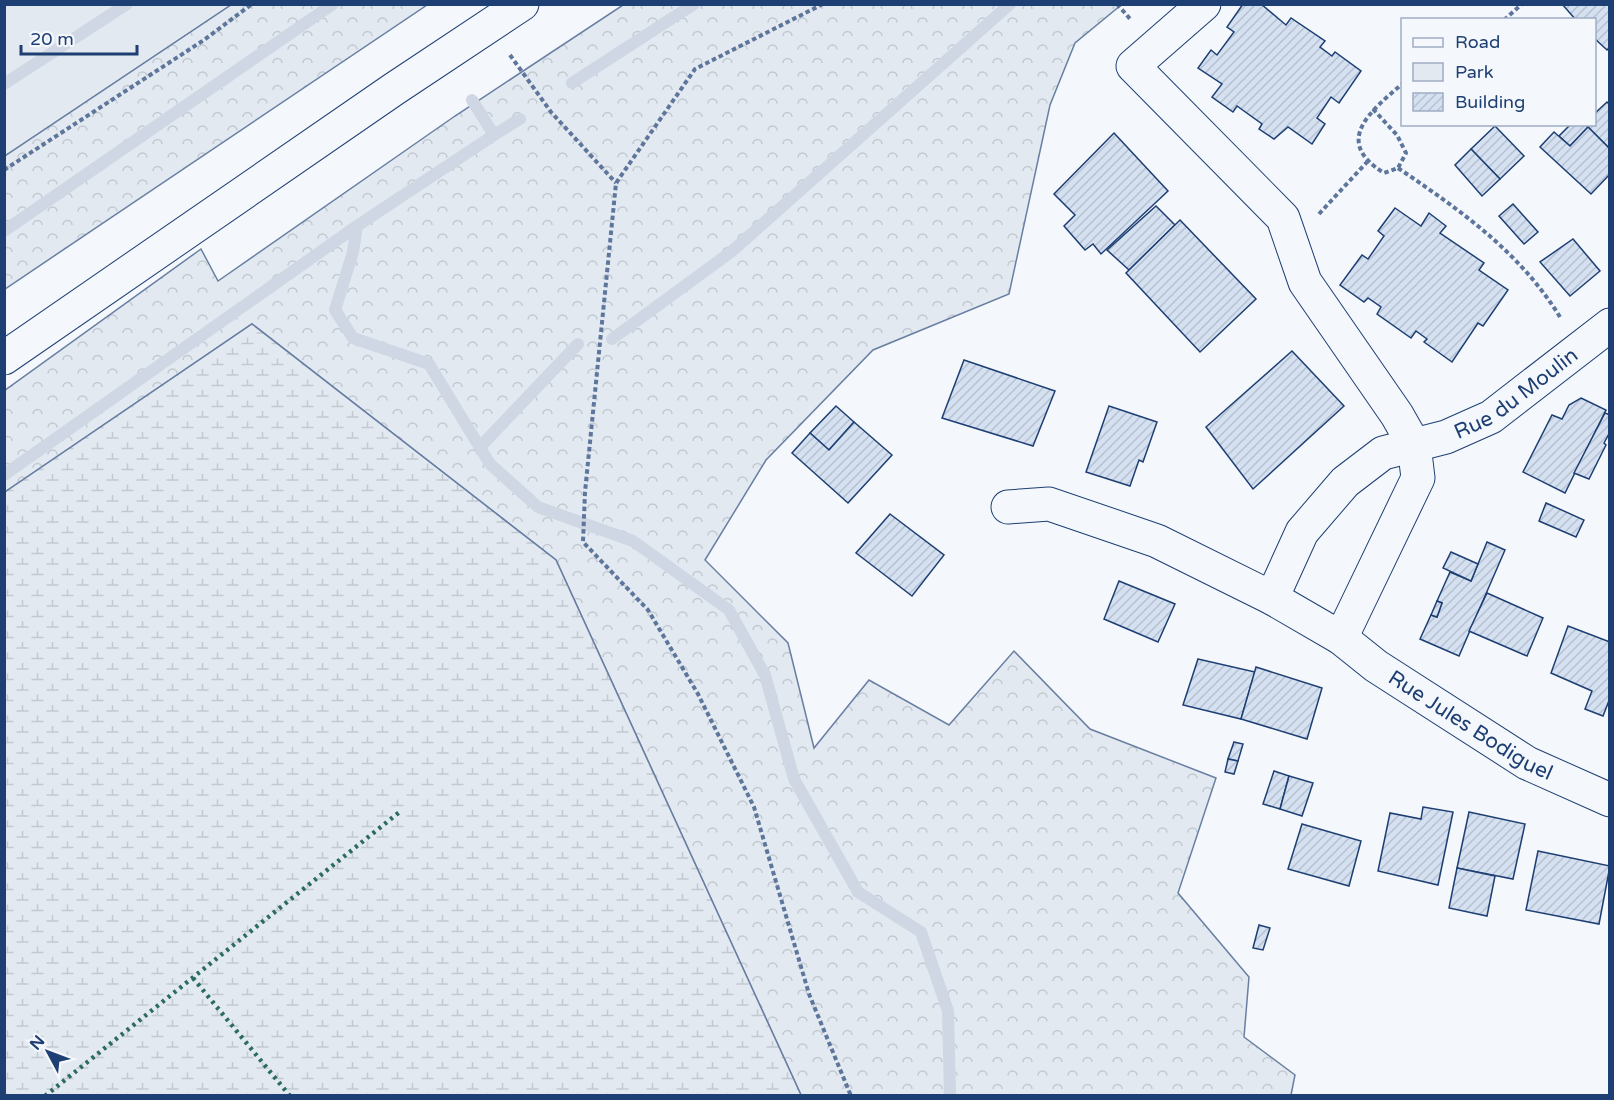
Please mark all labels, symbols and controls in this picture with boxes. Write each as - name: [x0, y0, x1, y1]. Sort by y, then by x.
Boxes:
- scale bar: [21, 18, 136, 56]
- legend: [1401, 18, 1596, 126]
- text: 20 m: [30, 28, 74, 50]
- text: Road: [1455, 31, 1500, 53]
- text: Park: [1455, 61, 1494, 83]
- text: Building: [1455, 91, 1525, 113]
- street label: Rue du Moulin: [1450, 343, 1583, 445]
- street label: Rue Jules Bodiguel: [1383, 665, 1557, 786]
- north arrow: [18, 1022, 78, 1082]
- text: N: [26, 1031, 49, 1054]

